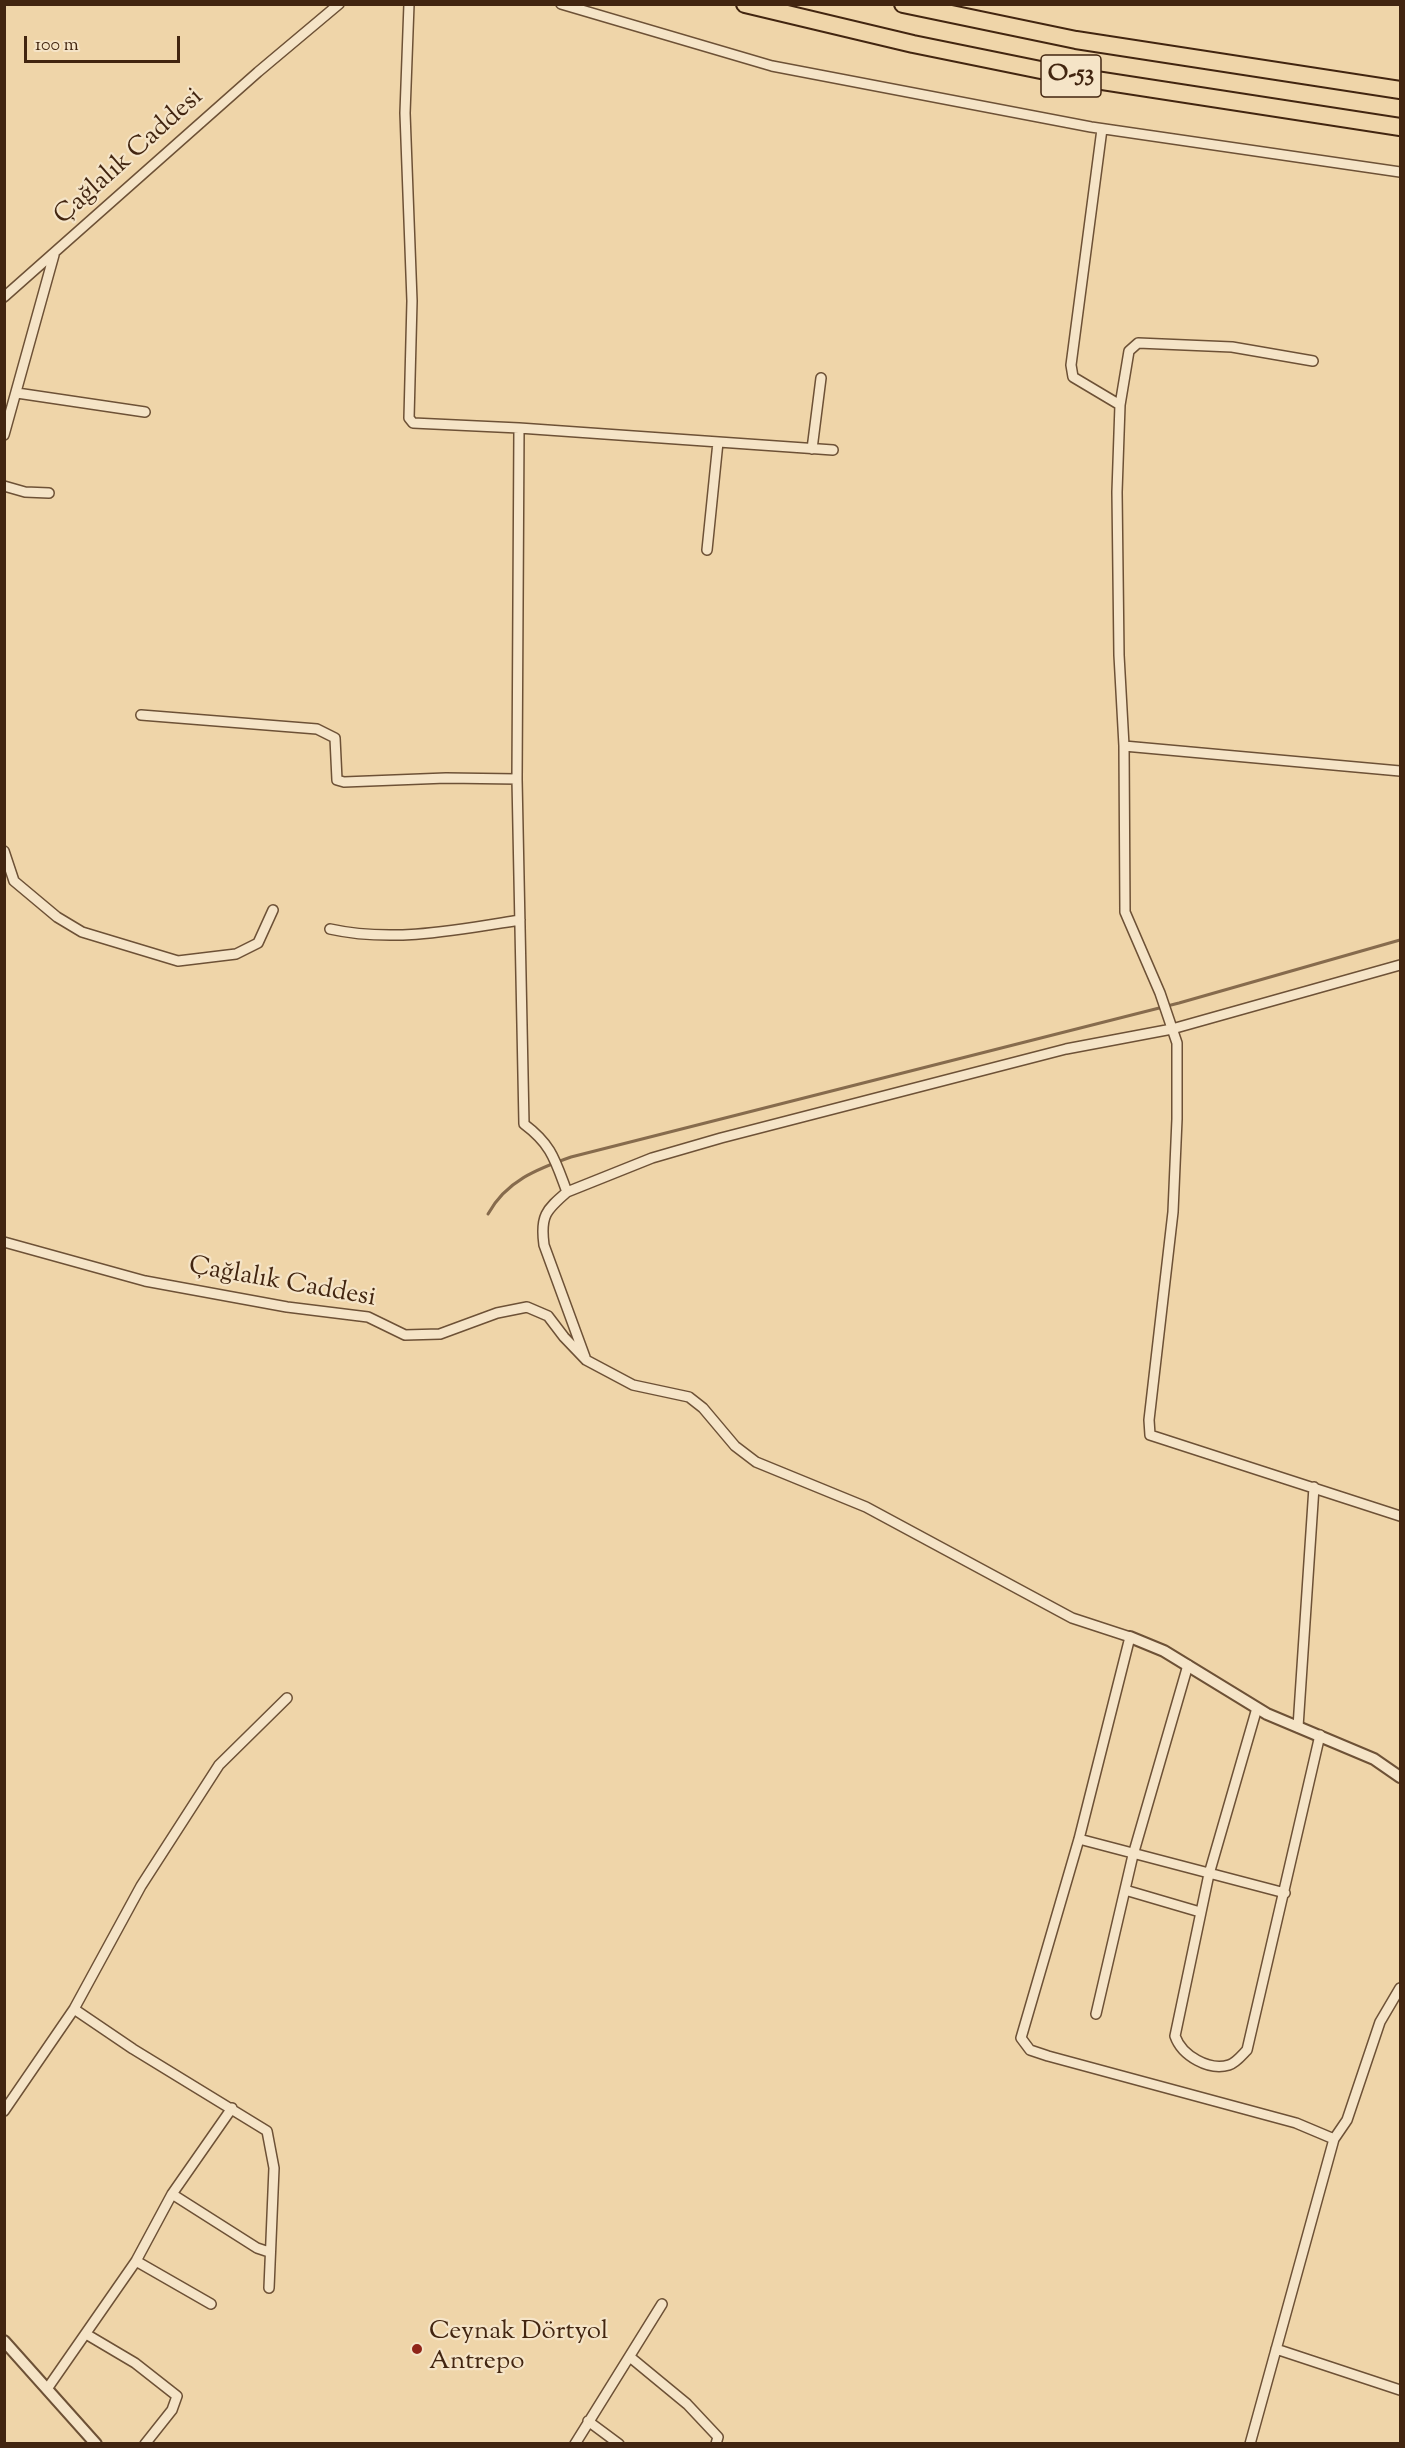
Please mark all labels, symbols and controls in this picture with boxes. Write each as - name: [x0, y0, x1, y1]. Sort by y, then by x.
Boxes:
- scale bar: [27, 24, 183, 62]
- text: 100 m: [35, 33, 79, 59]
- road number: O-53: [1041, 55, 1101, 97]
- street label: Çağlalık Caddesi: [49, 83, 211, 233]
- street label: Çağlalık Caddesi: [186, 1252, 378, 1316]
- place label: Ceynak Dörtyol Antrepo: [429, 2318, 608, 2380]
- marker: Ceynak Dörtyol Antrepo: [410, 2342, 424, 2356]

